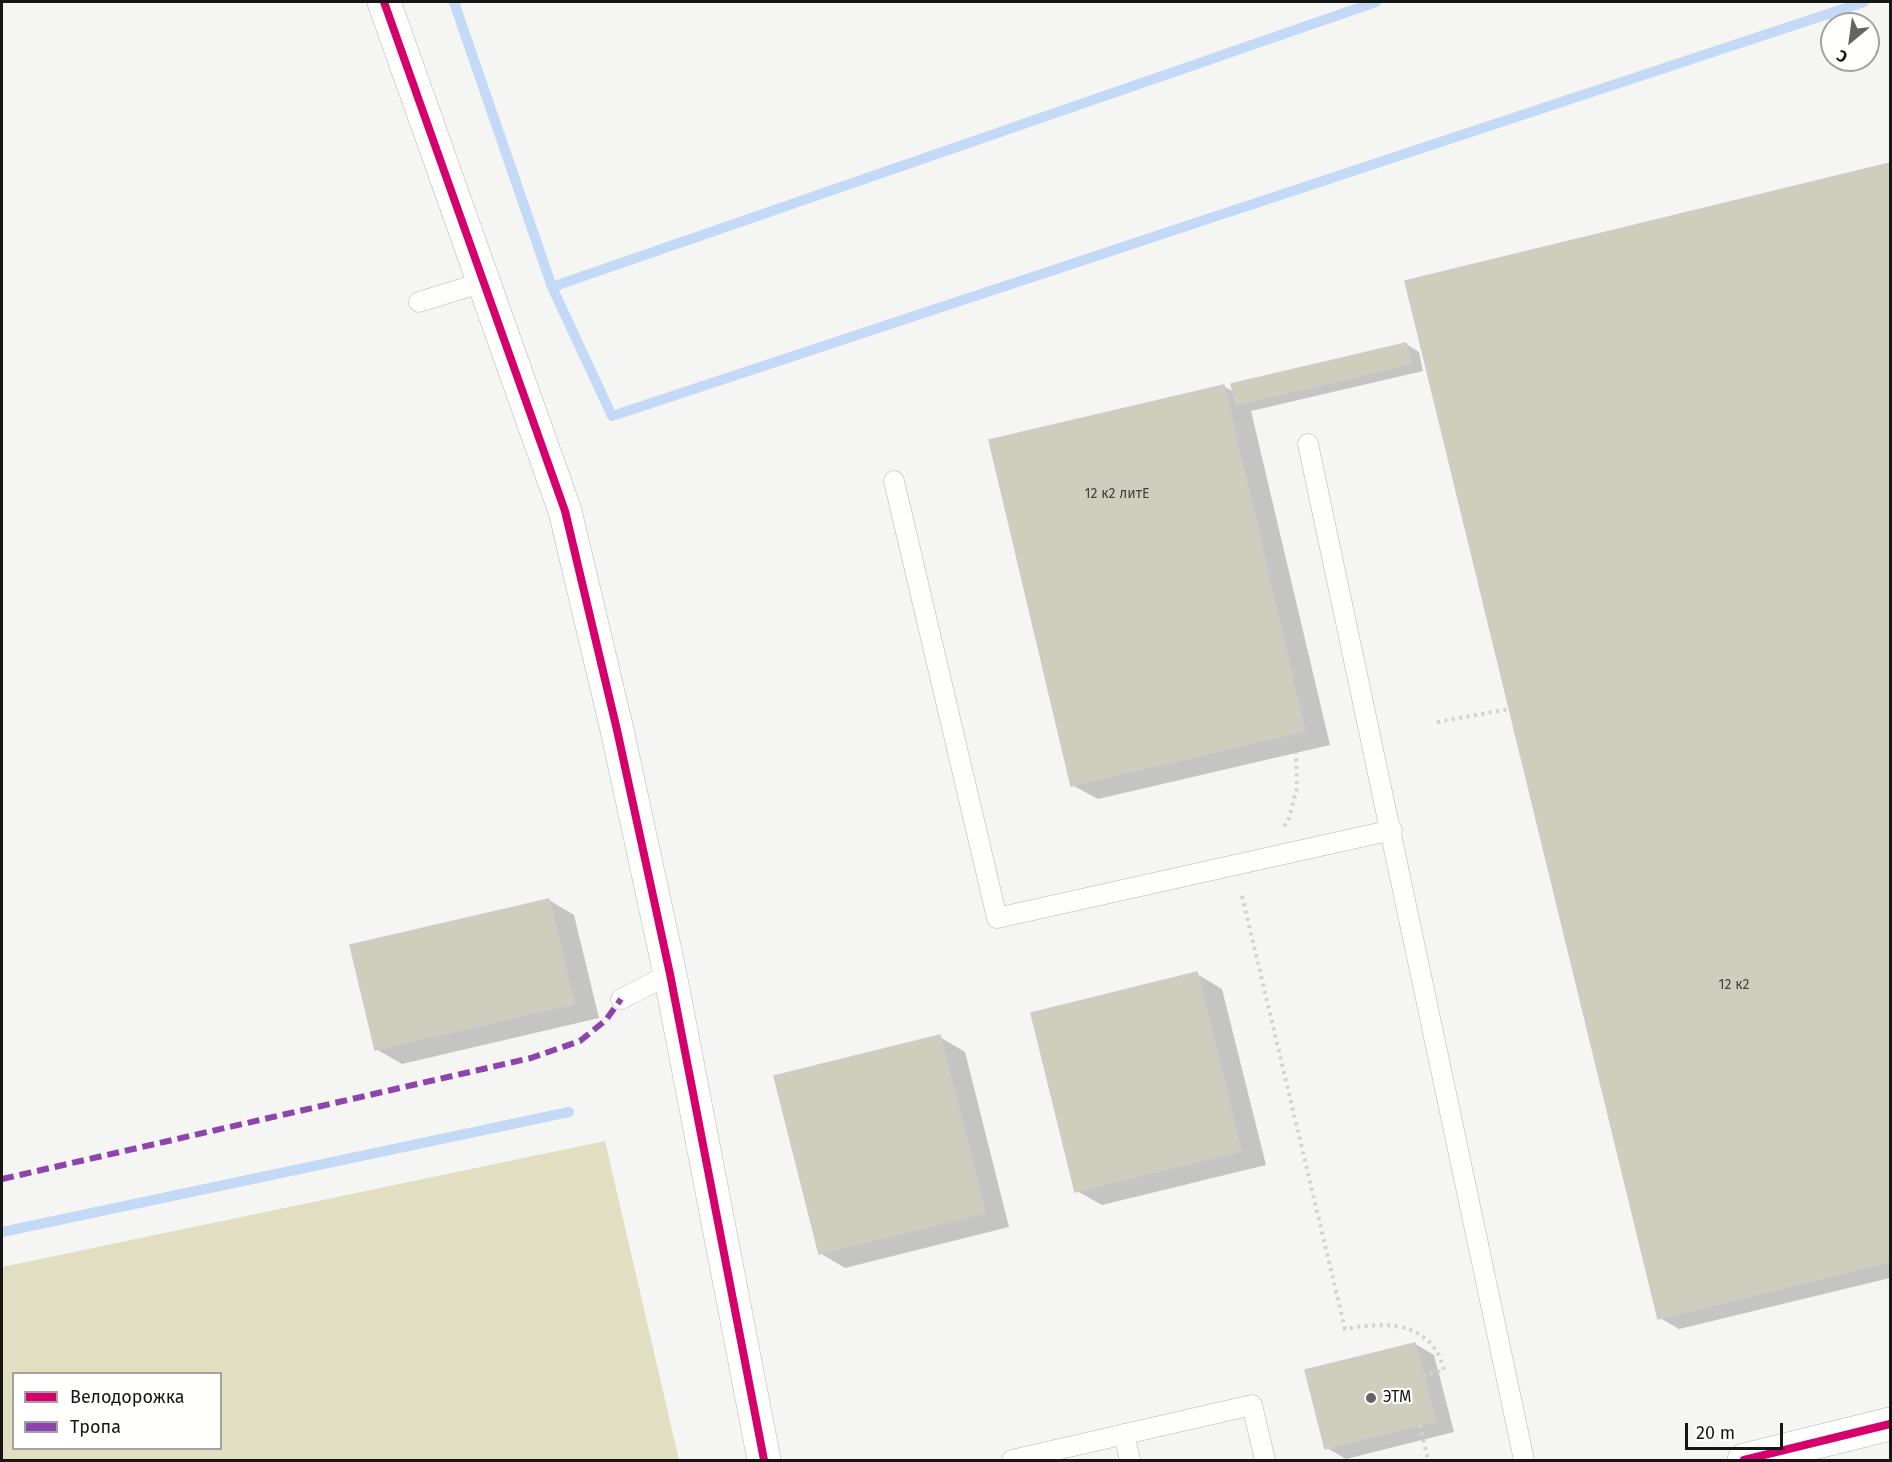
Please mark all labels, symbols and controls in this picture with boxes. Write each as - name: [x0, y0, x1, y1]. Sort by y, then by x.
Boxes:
- north arrow: [1820, 12, 1880, 72]
- text: С: [1833, 46, 1851, 67]
- house number: 12 к2 литЕ: [1085, 486, 1149, 502]
- house number: 12 к2: [1719, 977, 1749, 993]
- legend: [12, 1372, 222, 1450]
- text: Велодорожка: [70, 1386, 185, 1408]
- place label: ЭТМ: [1383, 1388, 1411, 1408]
- marker: ЭТМ: [1364, 1391, 1378, 1405]
- scale bar: [1688, 1411, 1786, 1449]
- text: Тропа: [70, 1416, 121, 1438]
- text: 20 m: [1696, 1422, 1735, 1444]

